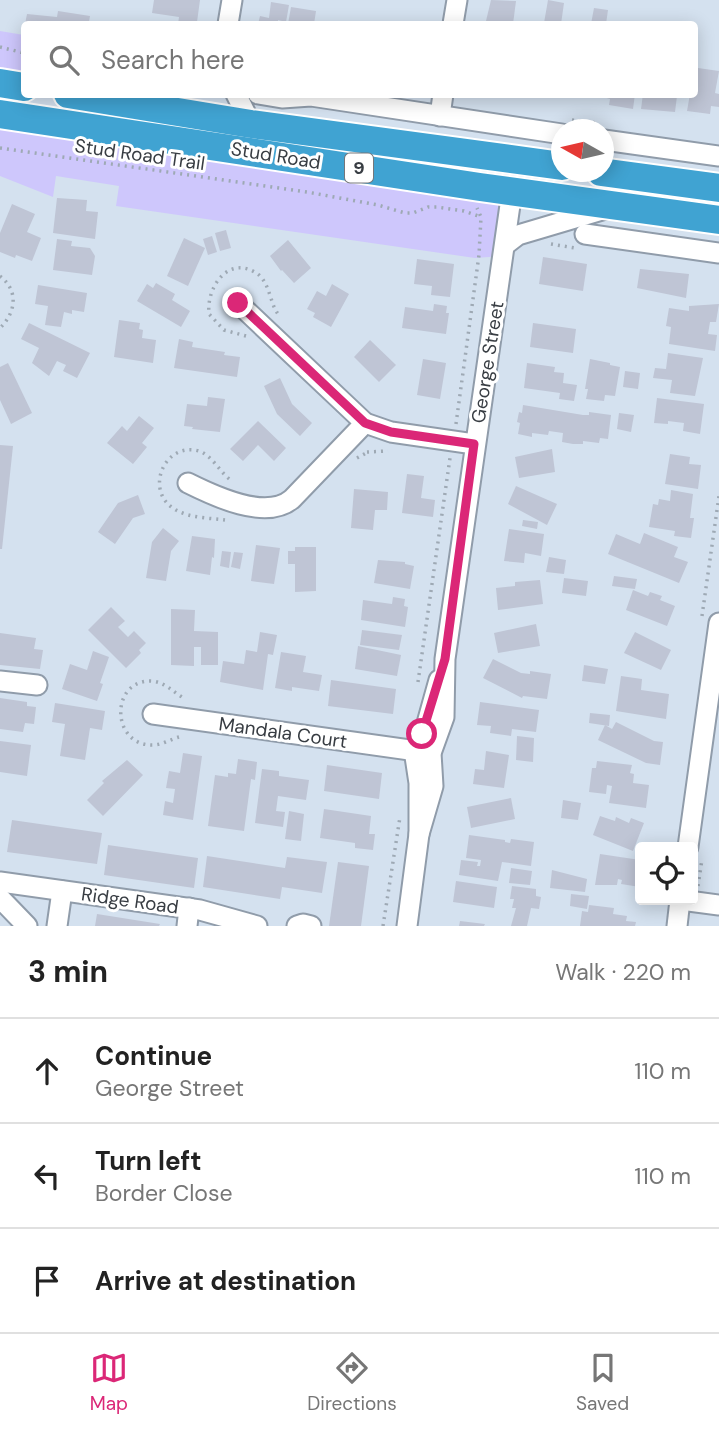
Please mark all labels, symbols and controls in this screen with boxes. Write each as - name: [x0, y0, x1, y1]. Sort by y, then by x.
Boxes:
- search box: [21, 21, 698, 98]
- icon: search: [45, 41, 83, 79]
- text: Search here: [101, 43, 244, 77]
- north arrow: [551, 119, 614, 182]
- street label: Stud Road Trail: [73, 133, 207, 176]
- street label: Stud Road: [229, 136, 323, 175]
- road number: 9: [345, 154, 373, 182]
- route end: [222, 287, 253, 318]
- street label: George Street: [466, 299, 509, 425]
- street label: Mandala Court: [217, 711, 349, 754]
- route start: [406, 718, 437, 749]
- map controls: [635, 842, 698, 905]
- button: locate: [635, 842, 698, 905]
- street label: Ridge Road: [80, 881, 180, 920]
- text: 3 min: [28, 952, 108, 991]
- text: Walk · 220 m: [555, 957, 691, 987]
- text: Continue: [95, 1039, 212, 1073]
- icon: ahead: [28, 1052, 66, 1090]
- text: 110 m: [634, 1056, 691, 1086]
- text: George Street: [95, 1073, 244, 1103]
- text: Turn left: [95, 1144, 202, 1178]
- icon: left: [28, 1157, 66, 1195]
- text: 110 m: [634, 1161, 691, 1191]
- text: Border Close: [95, 1178, 233, 1208]
- icon: arrive: [28, 1262, 66, 1300]
- text: Arrive at destination: [95, 1264, 356, 1298]
- tab: Map: [90, 1349, 128, 1416]
- tab: Directions: [307, 1349, 397, 1416]
- tab: Saved: [576, 1349, 629, 1416]

